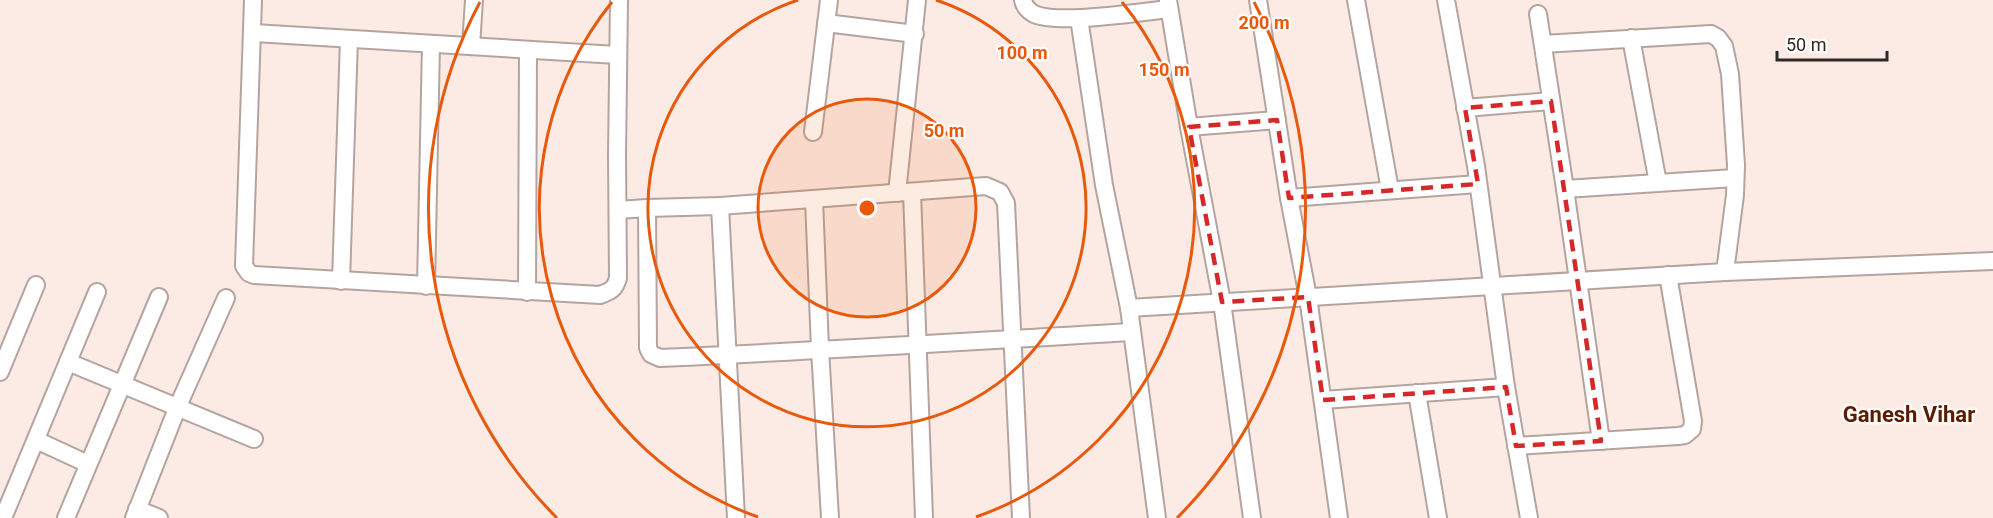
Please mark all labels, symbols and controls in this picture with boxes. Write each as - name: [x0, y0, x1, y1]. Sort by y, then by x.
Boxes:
- text: 200 m: [1238, 12, 1290, 33]
- scale bar: [1777, 24, 1886, 62]
- text: 50 m: [1786, 34, 1826, 55]
- text: 100 m: [996, 42, 1048, 63]
- text: 150 m: [1138, 59, 1190, 80]
- text: 50 m: [924, 120, 964, 141]
- centre of rings: [857, 198, 877, 218]
- district label: Ganesh Vihar: [1843, 402, 1975, 427]

